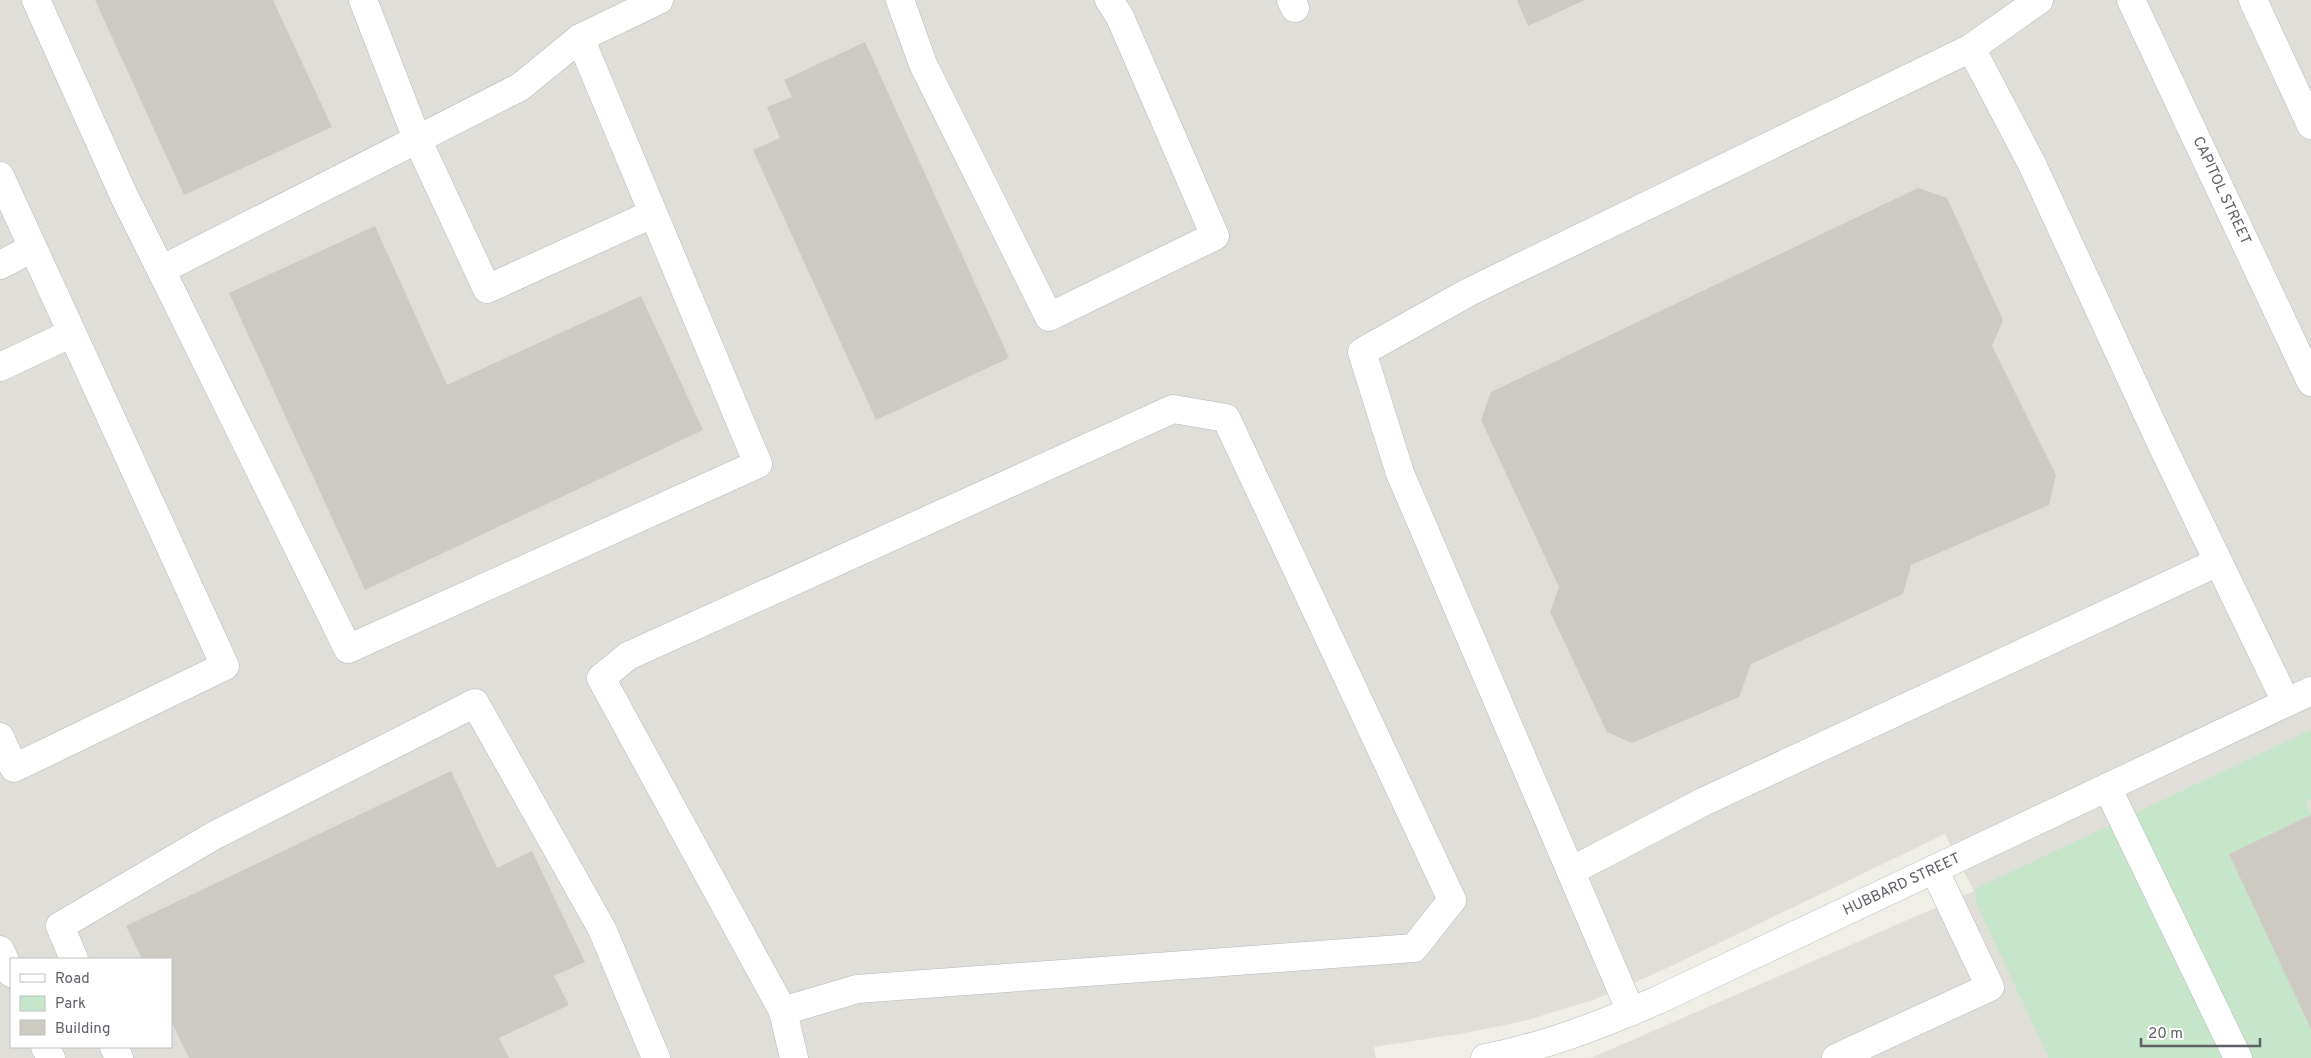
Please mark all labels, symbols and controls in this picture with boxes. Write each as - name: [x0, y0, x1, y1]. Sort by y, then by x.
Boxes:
- street label: CAPITOL STREET: [2188, 134, 2254, 248]
- street label: HUBBARD STREET: [1840, 849, 1964, 921]
- legend: [10, 958, 172, 1048]
- text: Road: [55, 970, 90, 989]
- text: Park: [55, 995, 86, 1014]
- scale bar: [2141, 1016, 2260, 1048]
- text: Building: [55, 1020, 110, 1039]
- text: 20 m: [2148, 1025, 2183, 1044]

